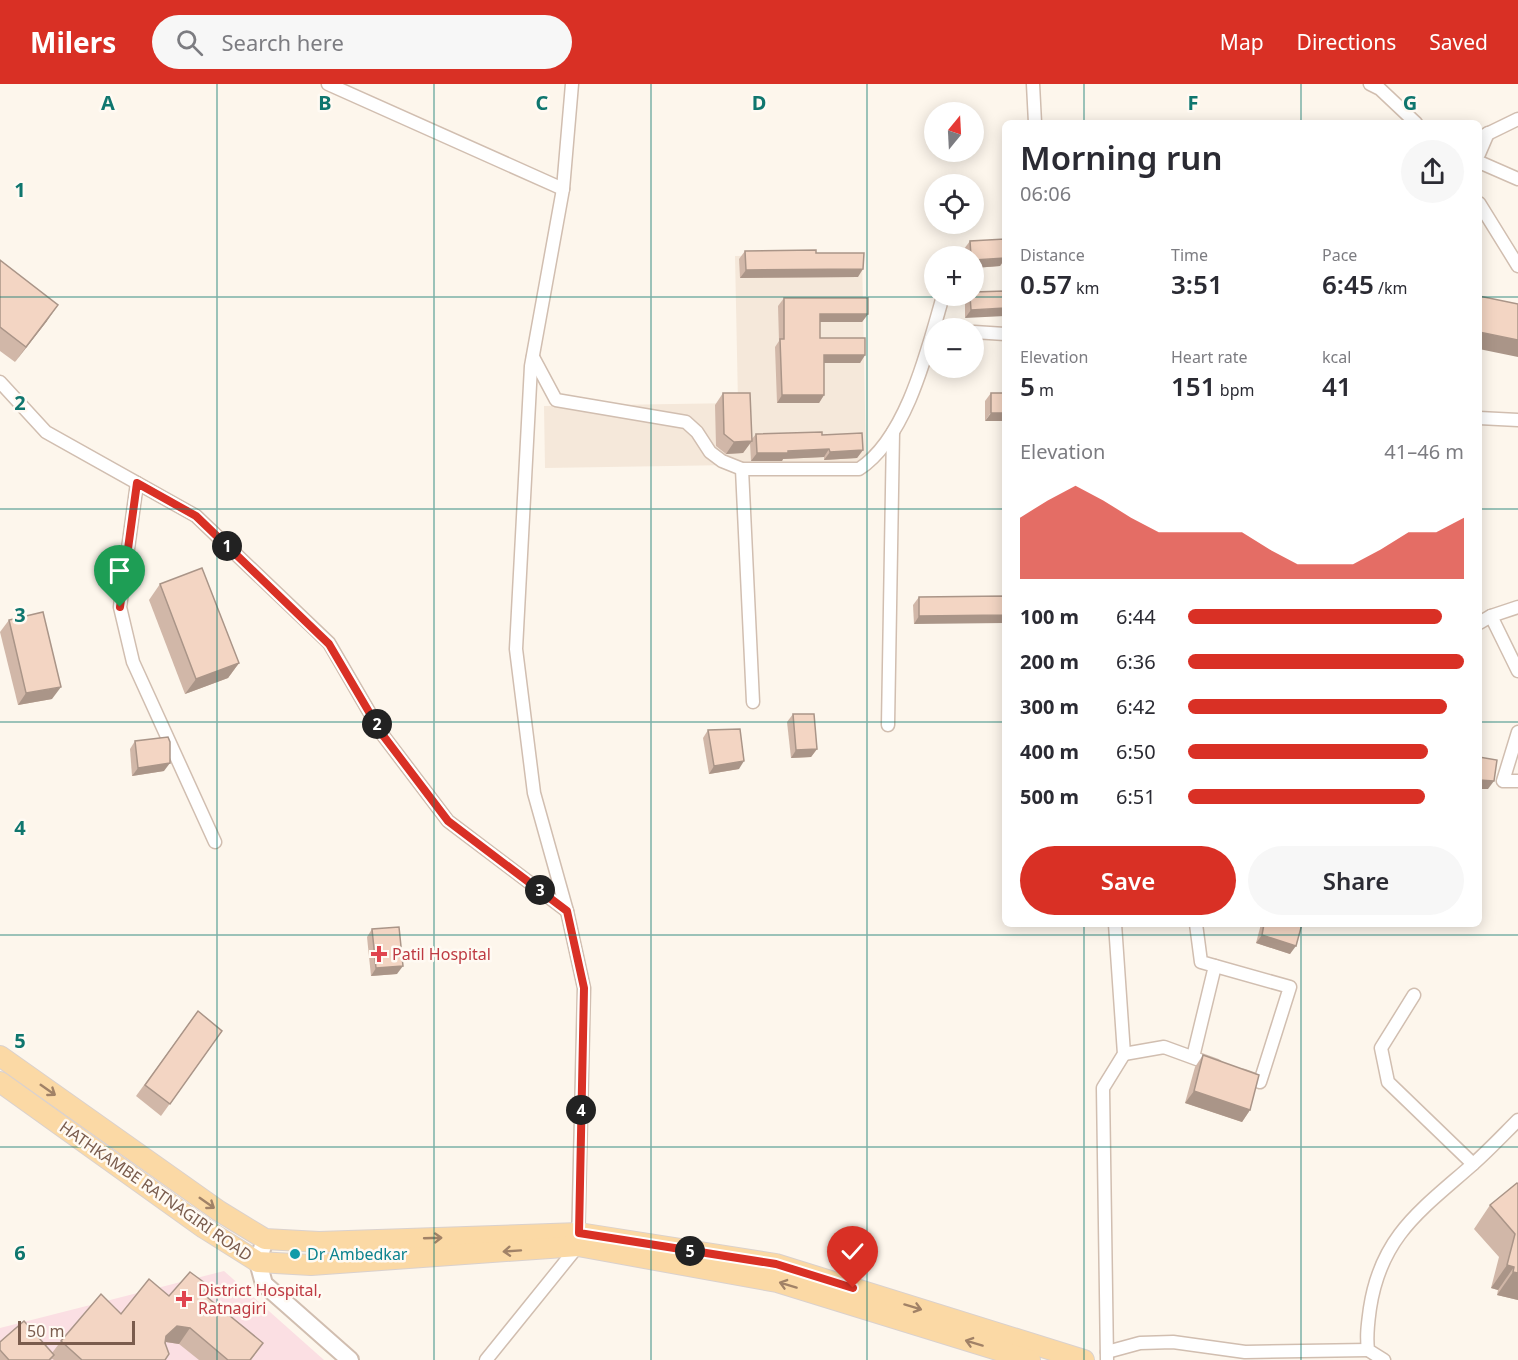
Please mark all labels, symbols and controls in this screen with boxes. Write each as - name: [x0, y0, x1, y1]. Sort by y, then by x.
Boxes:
- search box: [152, 15, 572, 69]
- text: Milers: [30, 23, 116, 61]
- icon: search: [173, 26, 206, 59]
- text: Search here: [221, 27, 344, 57]
- text: Map: [1220, 28, 1264, 56]
- text: Directions: [1297, 28, 1396, 56]
- text: Saved: [1429, 28, 1488, 56]
- text: A: [101, 89, 115, 116]
- text: B: [318, 89, 332, 116]
- text: C: [536, 89, 549, 116]
- text: D: [752, 89, 766, 116]
- text: F: [1188, 89, 1198, 116]
- text: G: [1403, 89, 1417, 116]
- north arrow: [924, 102, 984, 162]
- map controls: [924, 102, 984, 378]
- text: Morning run: [1020, 135, 1222, 180]
- button: share: [1401, 140, 1464, 203]
- button: locate: [924, 174, 984, 234]
- text: 1: [14, 176, 26, 203]
- text: 06:06: [1020, 180, 1071, 207]
- text: Distance: [1020, 244, 1085, 266]
- text: Time: [1171, 244, 1208, 266]
- text: Pace: [1322, 244, 1357, 266]
- button: +: [924, 246, 984, 306]
- text: 0.57: [1020, 266, 1072, 302]
- text: 3:51: [1171, 266, 1223, 302]
- text: 6:45: [1322, 266, 1374, 302]
- text: km: [1072, 277, 1099, 299]
- text: /km: [1374, 277, 1407, 299]
- button: −: [924, 318, 984, 378]
- text: Elevation: [1020, 346, 1088, 368]
- text: Heart rate: [1171, 346, 1247, 368]
- text: kcal: [1322, 346, 1351, 368]
- text: 5: [1020, 368, 1035, 404]
- text: 151: [1171, 368, 1216, 404]
- text: 41: [1322, 368, 1352, 404]
- text: m: [1035, 379, 1054, 401]
- text: bpm: [1216, 379, 1254, 401]
- text: 2: [14, 389, 26, 416]
- text: Elevation: [1020, 438, 1105, 465]
- text: 41–46 m: [1384, 438, 1464, 465]
- pin: 1: [212, 531, 242, 561]
- text: 1: [222, 535, 232, 557]
- pin: [94, 545, 145, 607]
- icon: arrive: [103, 554, 136, 587]
- text: 3: [14, 601, 26, 628]
- text: 100 m: [1020, 603, 1079, 630]
- text: 6:44: [1116, 603, 1156, 630]
- text: 200 m: [1020, 648, 1079, 675]
- text: 6:36: [1116, 648, 1156, 675]
- text: 300 m: [1020, 693, 1079, 720]
- text: 6:42: [1116, 693, 1156, 720]
- pin: 2: [362, 709, 392, 739]
- text: 2: [372, 713, 382, 735]
- text: 400 m: [1020, 738, 1079, 765]
- text: 6:50: [1116, 738, 1156, 765]
- text: 500 m: [1020, 783, 1079, 810]
- text: 6:51: [1116, 783, 1156, 810]
- text: 4: [14, 814, 26, 841]
- button: Save: [1020, 846, 1236, 915]
- button: Share: [1248, 846, 1464, 915]
- pin: 3: [525, 875, 555, 905]
- text: 3: [535, 879, 545, 901]
- place label: Patil Hospital: [392, 943, 491, 965]
- marker: Patil Hospital: [370, 945, 388, 963]
- text: 5: [14, 1027, 26, 1054]
- one-way arrow: [39, 1084, 55, 1096]
- pin: 4: [566, 1095, 596, 1125]
- text: 4: [576, 1099, 586, 1121]
- street label: HATHKAMBE RATNAGIRI ROAD: [55, 1116, 257, 1266]
- one-way arrow: [198, 1197, 214, 1209]
- pin: [827, 1226, 878, 1288]
- one-way arrow: [423, 1233, 443, 1244]
- icon: check: [836, 1235, 869, 1268]
- pin: 5: [675, 1236, 705, 1266]
- text: 6: [14, 1239, 26, 1266]
- text: 5: [685, 1240, 695, 1262]
- place label: Dr Ambedkar: [307, 1243, 408, 1265]
- one-way arrow: [503, 1246, 523, 1257]
- marker: Dr Ambedkar: [288, 1247, 302, 1261]
- place label: District Hospital, Ratnagiri: [198, 1279, 322, 1319]
- one-way arrow: [779, 1279, 798, 1290]
- marker: District Hospital, Ratnagiri: [175, 1290, 193, 1308]
- one-way arrow: [903, 1302, 922, 1313]
- scale bar: [18, 1318, 135, 1346]
- text: 50 m: [27, 1320, 64, 1342]
- one-way arrow: [965, 1337, 984, 1348]

